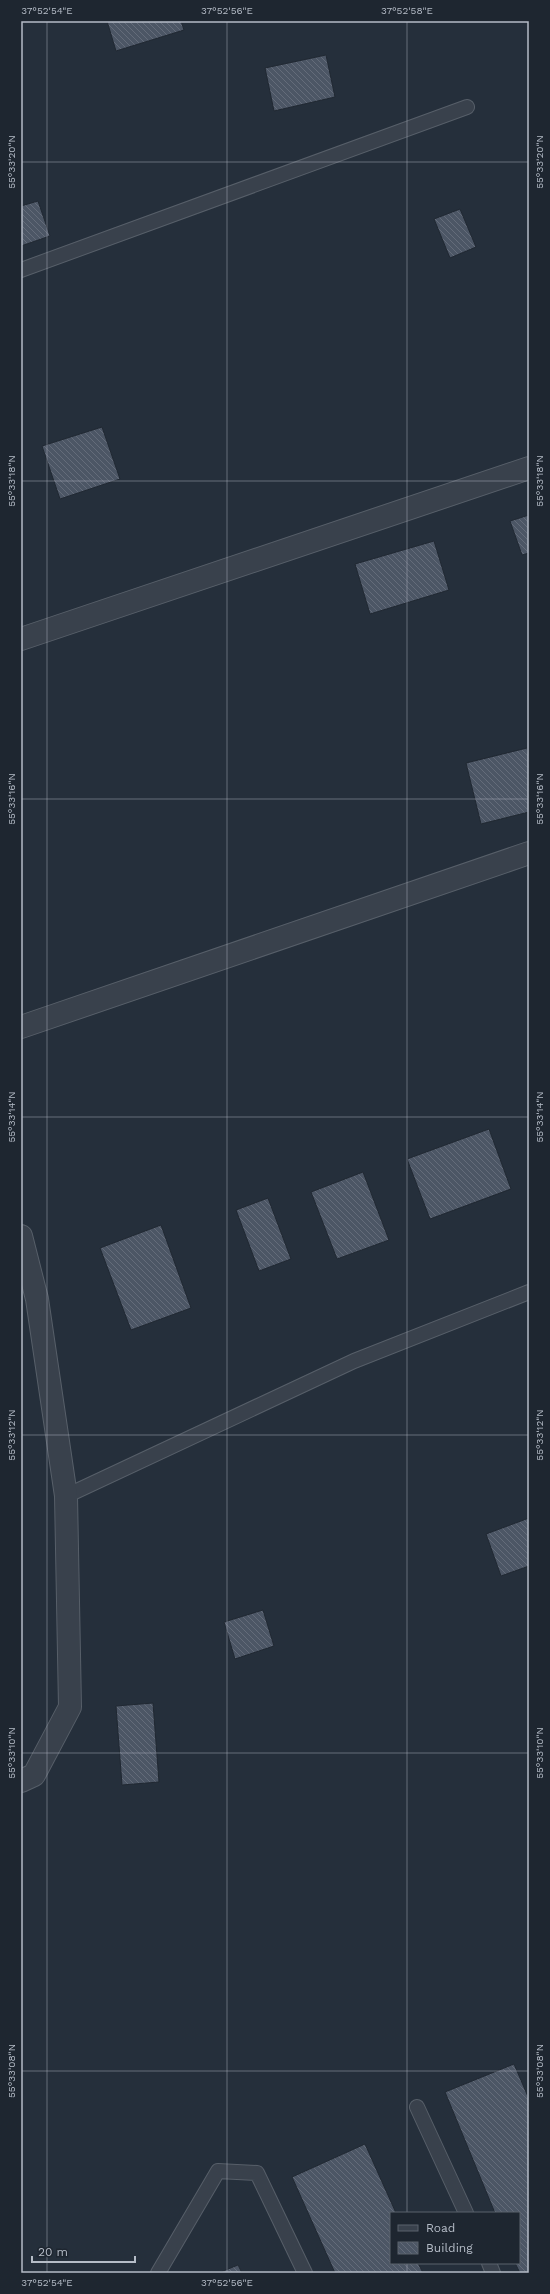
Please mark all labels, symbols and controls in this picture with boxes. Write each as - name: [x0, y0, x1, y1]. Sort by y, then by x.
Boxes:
- text: 37°52'54"E: [21, 5, 73, 16]
- text: 37°52'56"E: [201, 5, 253, 16]
- text: 37°52'58"E: [381, 5, 433, 16]
- text: 55°33'20"N: [6, 135, 17, 189]
- text: 55°33'20"N: [534, 135, 545, 189]
- text: 55°33'18"N: [6, 455, 17, 507]
- text: 55°33'18"N: [534, 455, 545, 507]
- text: 55°33'16"N: [6, 773, 17, 825]
- text: 55°33'16"N: [534, 773, 545, 825]
- text: 55°33'14"N: [6, 1091, 17, 1143]
- text: 55°33'14"N: [534, 1091, 545, 1143]
- text: 55°33'12"N: [6, 1409, 17, 1461]
- text: 55°33'12"N: [534, 1409, 545, 1461]
- text: 55°33'10"N: [6, 1727, 17, 1779]
- text: 55°33'10"N: [534, 1727, 545, 1779]
- text: 55°33'08"N: [6, 2044, 17, 2098]
- text: 55°33'08"N: [534, 2044, 545, 2098]
- legend: [390, 2212, 520, 2264]
- text: Road: [426, 2221, 455, 2235]
- scale bar: [32, 2238, 135, 2264]
- text: Building: [426, 2241, 473, 2255]
- text: 20 m: [38, 2245, 68, 2259]
- text: 37°52'54"E: [21, 2277, 73, 2288]
- text: 37°52'56"E: [201, 2277, 253, 2288]

